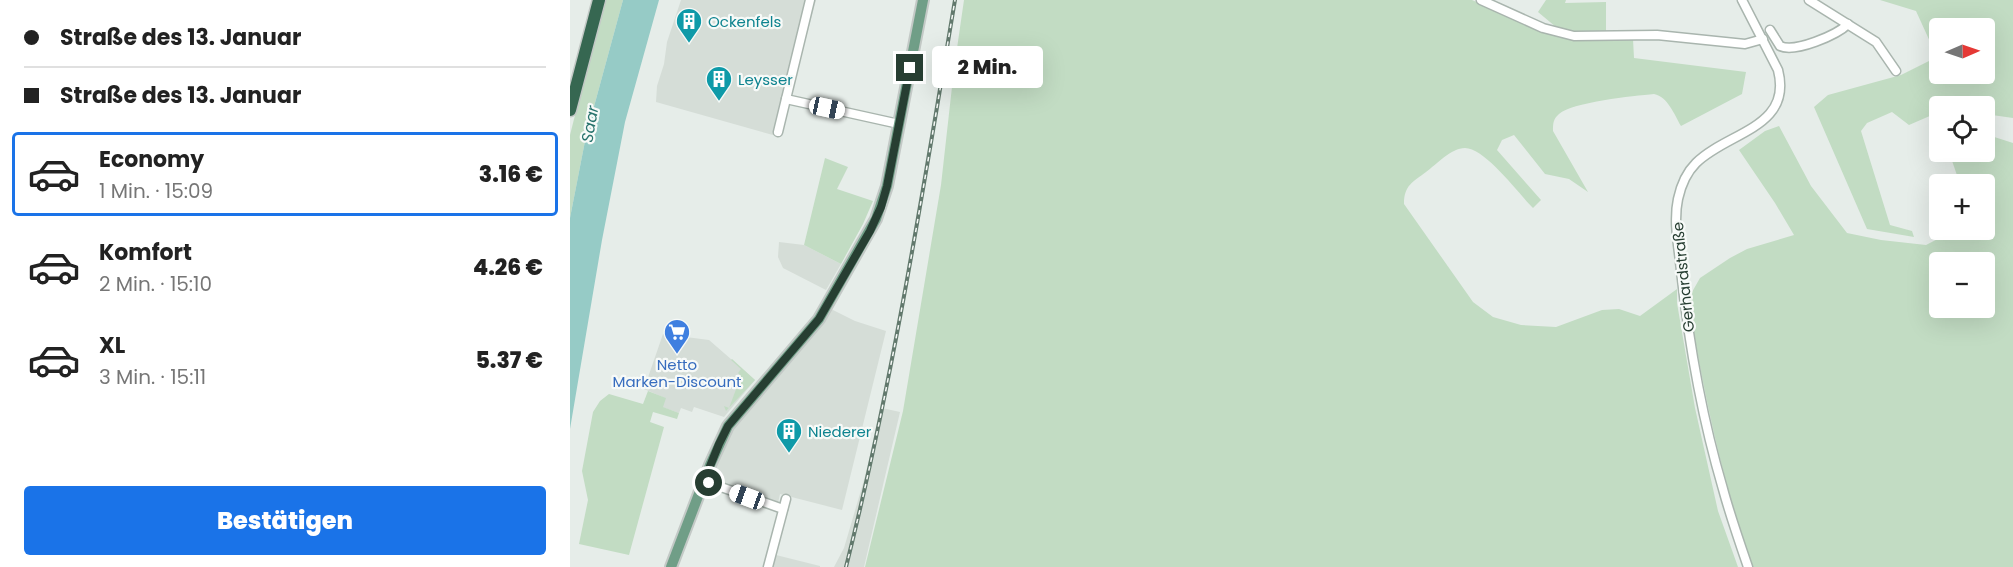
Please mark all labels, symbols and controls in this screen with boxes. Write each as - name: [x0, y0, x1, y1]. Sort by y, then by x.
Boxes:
- building icon: Ockenfels: [674, 6, 704, 44]
- place label: Ockenfels: [708, 11, 781, 32]
- north arrow: [1929, 18, 1995, 84]
- map controls: [1929, 18, 1995, 318]
- text: Straße des 13. Januar: [60, 22, 301, 53]
- callout: 2 Min.: [931, 47, 1042, 89]
- text: 2 Min.: [958, 53, 1017, 81]
- route end: [896, 54, 923, 81]
- building icon: Leysser: [704, 64, 734, 102]
- place label: Leysser: [738, 69, 793, 90]
- text: Straße des 13. Januar: [60, 80, 301, 111]
- car: [808, 95, 846, 121]
- button: locate: [1929, 96, 1995, 162]
- water label: Saar: [575, 103, 605, 144]
- text: Economy: [99, 144, 204, 175]
- icon: car: [27, 147, 81, 201]
- text: 3.16 €: [479, 159, 543, 190]
- button: +: [1929, 174, 1995, 240]
- text: 1 Min. · 15:09: [99, 177, 213, 205]
- street label: Gerhardstraße: [1667, 221, 1699, 333]
- text: Komfort: [99, 237, 192, 268]
- icon: car: [27, 240, 81, 294]
- text: 4.26 €: [473, 252, 543, 283]
- button: −: [1929, 252, 1995, 318]
- text: 2 Min. · 15:10: [99, 270, 212, 298]
- supermarket icon: Netto Marken-Discount: [662, 317, 692, 355]
- text: XL: [99, 330, 125, 361]
- icon: car: [27, 333, 81, 387]
- text: 5.37 €: [475, 345, 543, 376]
- place label: Netto Marken-Discount: [612, 354, 742, 392]
- text: 3 Min. · 15:11: [99, 363, 206, 391]
- building icon: Niederer: [774, 416, 804, 454]
- place label: Niederer: [808, 421, 872, 442]
- route start: [695, 469, 722, 496]
- car: [727, 482, 767, 512]
- button: Bestätigen: [24, 486, 546, 555]

